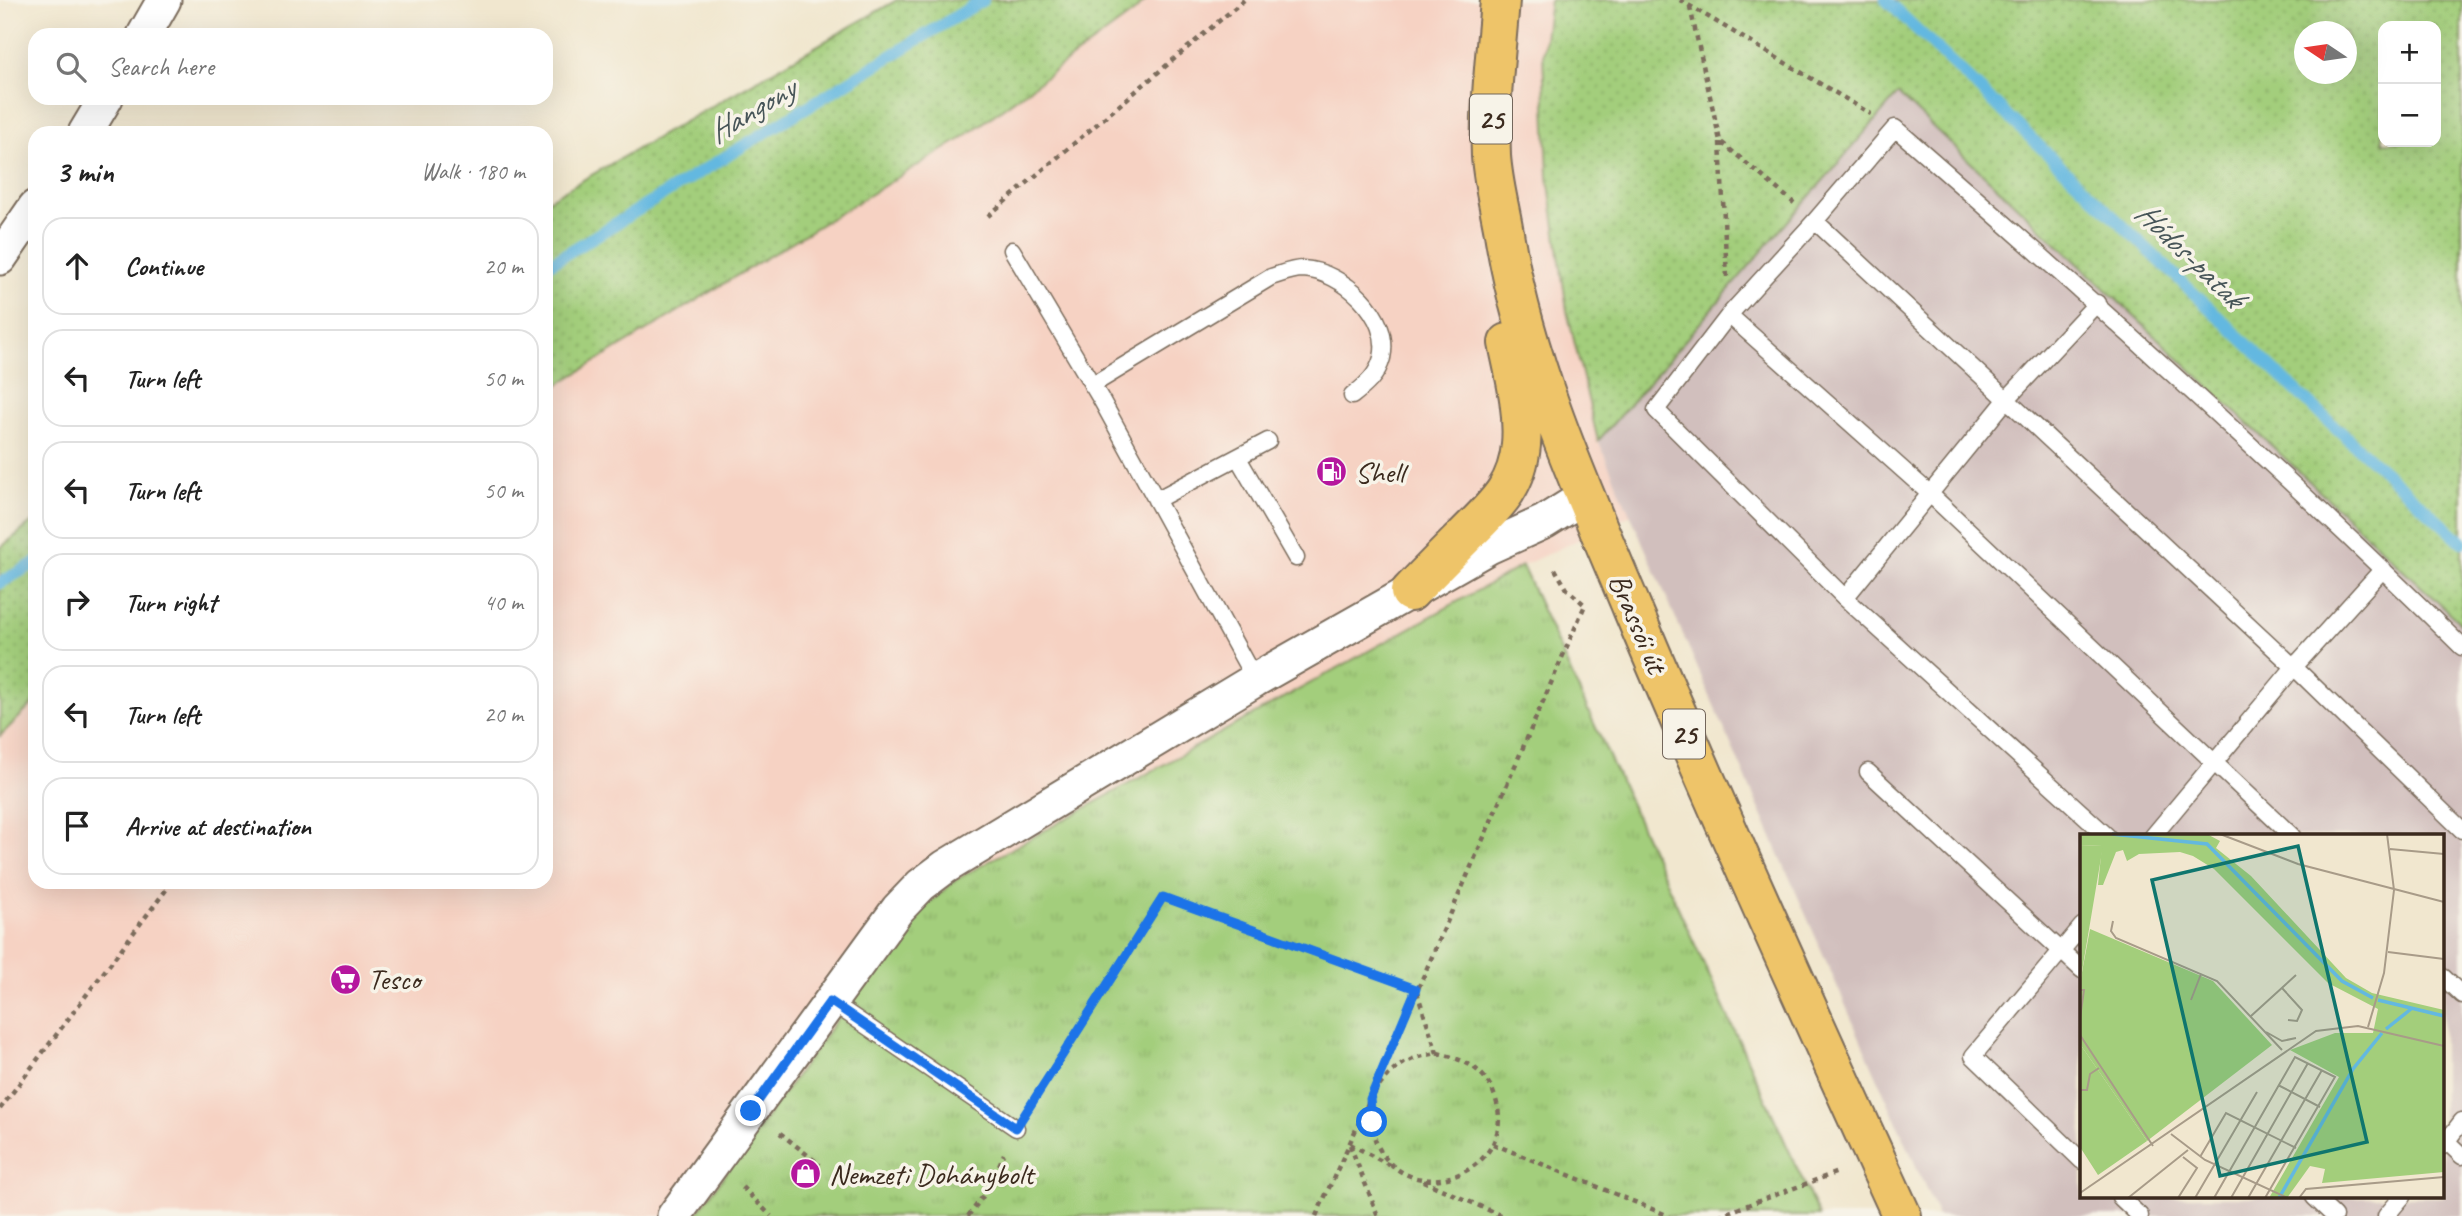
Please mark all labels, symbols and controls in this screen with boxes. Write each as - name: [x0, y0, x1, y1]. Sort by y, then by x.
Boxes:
- north arrow: [2294, 21, 2357, 84]
- map controls: [2378, 21, 2441, 147]
- button: +: [2378, 21, 2441, 84]
- search box: [28, 28, 553, 105]
- icon: search: [52, 48, 90, 86]
- text: Search here: [108, 50, 214, 83]
- water label: Hangony: [700, 66, 807, 152]
- button: −: [2378, 84, 2441, 147]
- road number: 25: [1470, 94, 1512, 144]
- text: 3 min: [56, 153, 113, 191]
- text: Walk · 180 m: [421, 157, 525, 186]
- water label: Hódos-patak: [2127, 192, 2257, 321]
- icon: ahead: [58, 247, 96, 285]
- text: Continue: [125, 250, 203, 283]
- text: 20 m: [484, 252, 523, 281]
- icon: left: [58, 359, 96, 397]
- text: Turn left: [125, 362, 200, 395]
- text: 50 m: [484, 364, 523, 393]
- place label: Shell: [1355, 453, 1409, 491]
- fuel station icon: Shell: [1315, 455, 1349, 489]
- icon: left: [58, 471, 96, 509]
- text: Turn left: [125, 474, 200, 507]
- text: 50 m: [484, 476, 523, 505]
- street label: Brassói út: [1600, 568, 1677, 681]
- icon: right: [58, 583, 96, 621]
- text: Turn right: [125, 586, 216, 619]
- text: 40 m: [484, 588, 523, 617]
- icon: left: [58, 695, 96, 733]
- text: Turn left: [125, 698, 200, 731]
- text: 20 m: [484, 700, 523, 729]
- road number: 25: [1663, 710, 1705, 758]
- icon: arrive: [58, 807, 96, 845]
- text: Arrive at destination: [125, 810, 311, 843]
- inset map: [2080, 834, 2444, 1198]
- place label: Tesco: [368, 960, 424, 998]
- supermarket icon: Tesco: [328, 962, 362, 996]
- route end: [735, 1095, 766, 1126]
- route start: [1356, 1106, 1387, 1137]
- place label: Nemzeti Dohánybolt: [829, 1155, 1037, 1193]
- shop icon: Nemzeti Dohánybolt: [789, 1157, 823, 1191]

